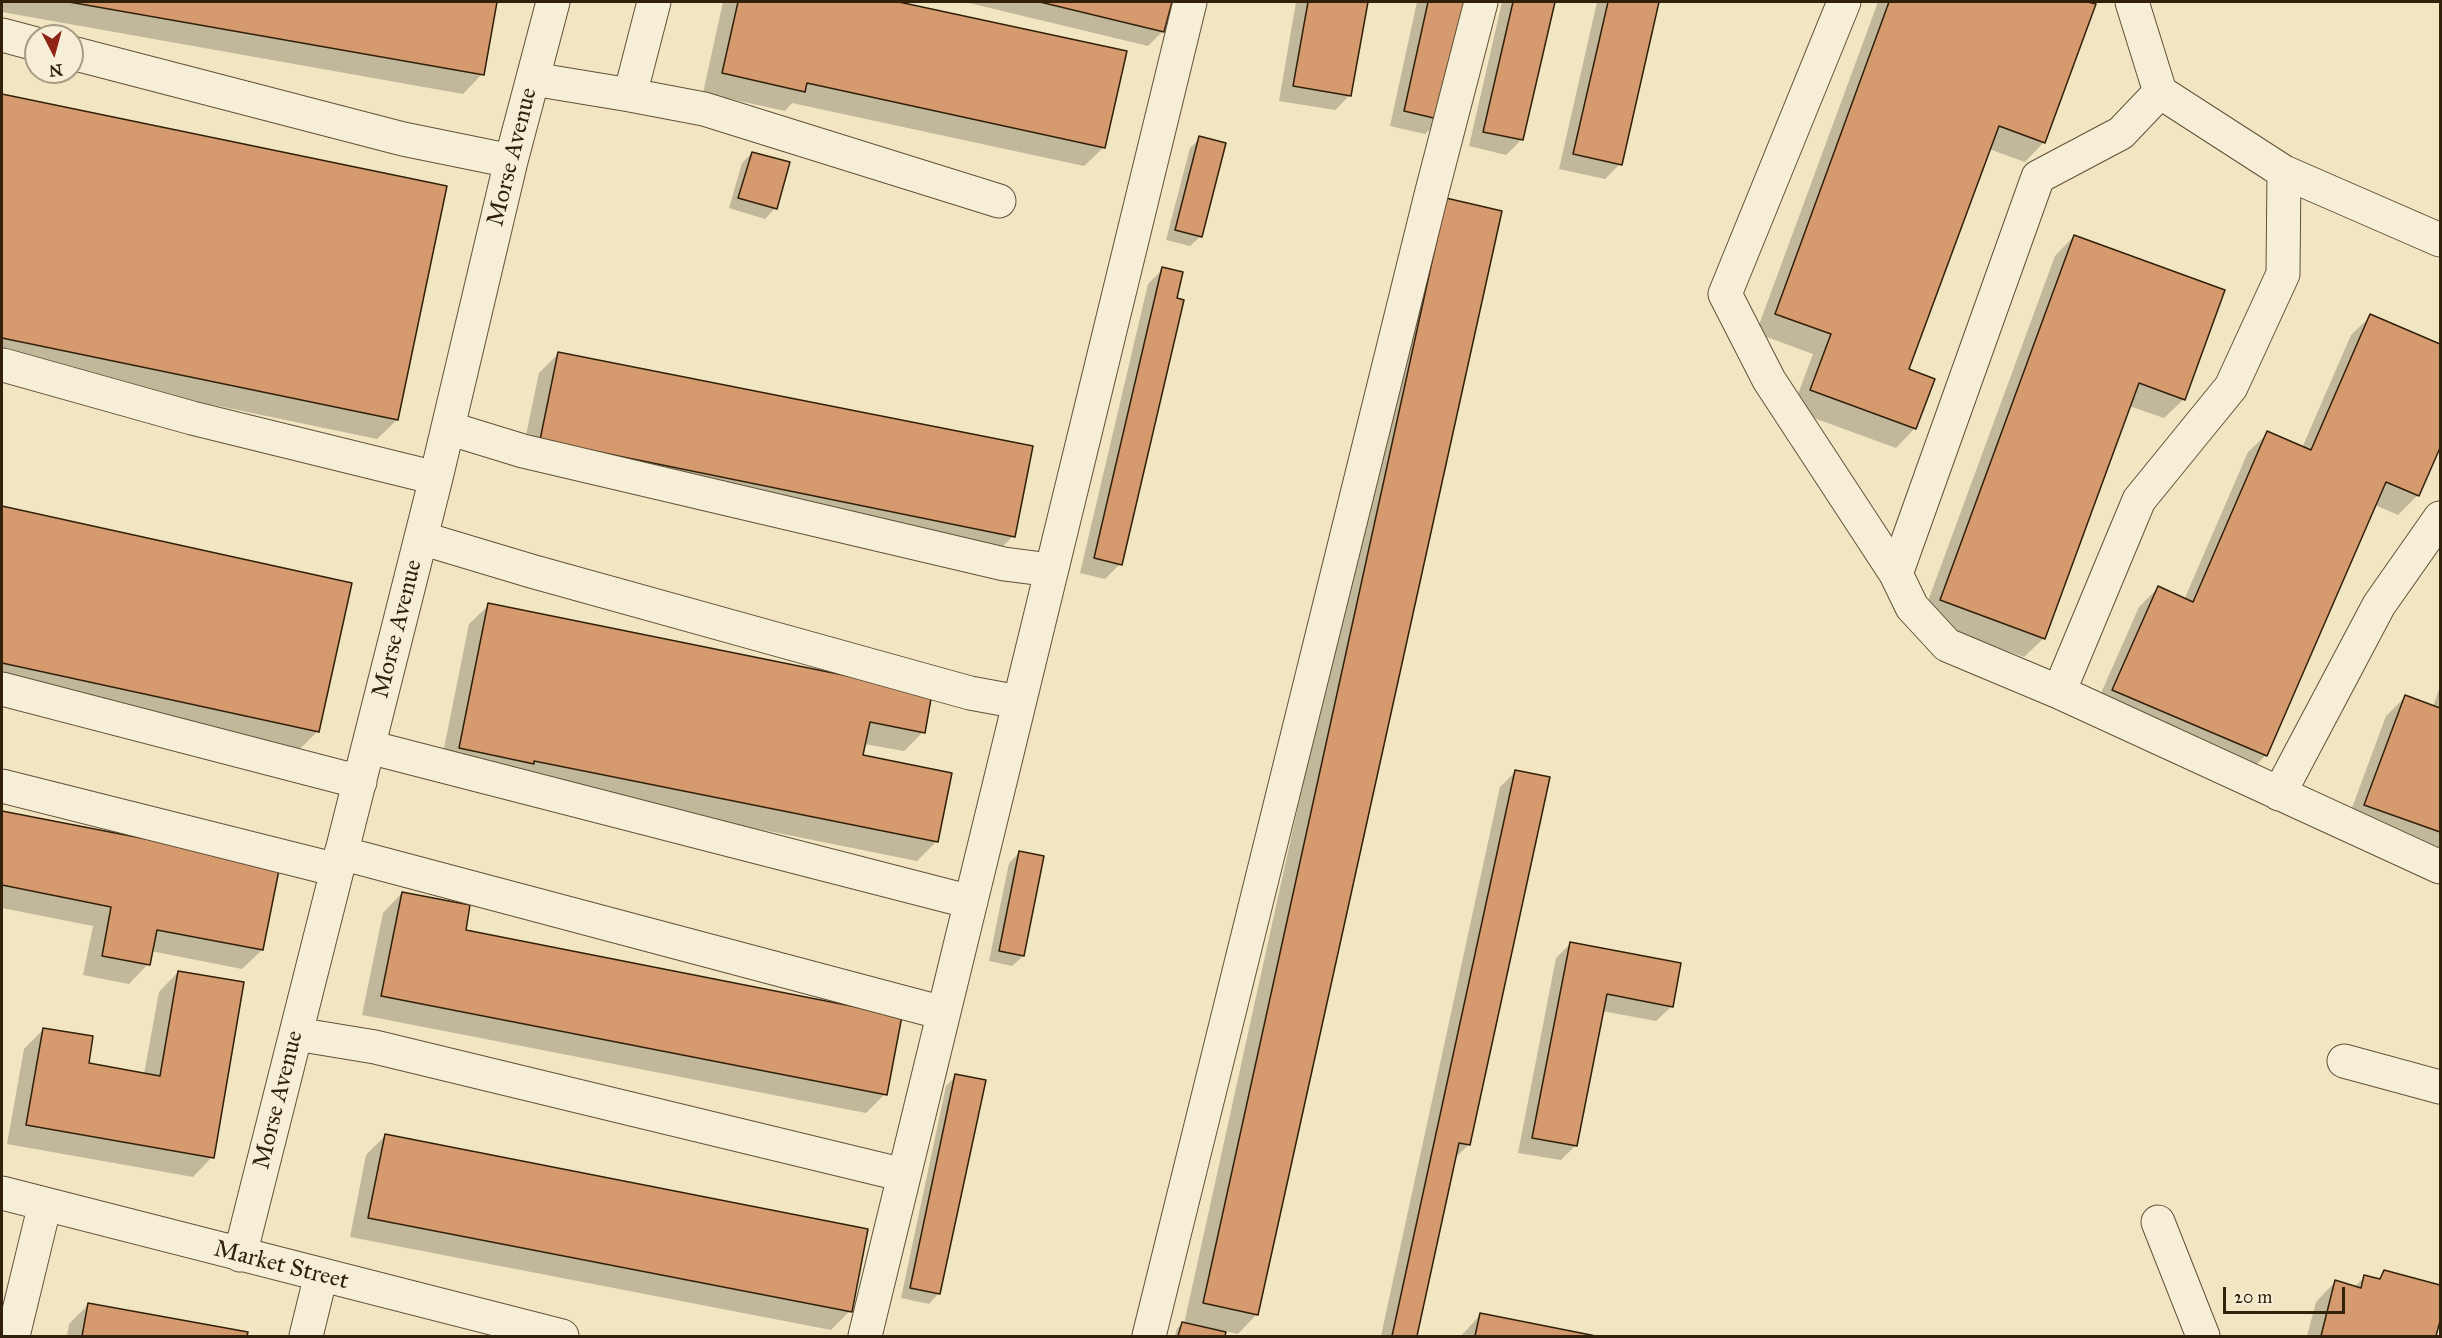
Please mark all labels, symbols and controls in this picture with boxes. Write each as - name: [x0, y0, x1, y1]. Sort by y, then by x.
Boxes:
- north arrow: [24, 24, 84, 84]
- text: N: [48, 60, 63, 81]
- street label: Morse Avenue: [482, 85, 544, 229]
- street label: Morse Avenue: [367, 557, 429, 701]
- street label: Morse Avenue: [248, 1028, 310, 1172]
- street label: Market Street: [211, 1235, 351, 1297]
- scale bar: [2226, 1275, 2348, 1313]
- text: 20 m: [2234, 1286, 2272, 1308]

